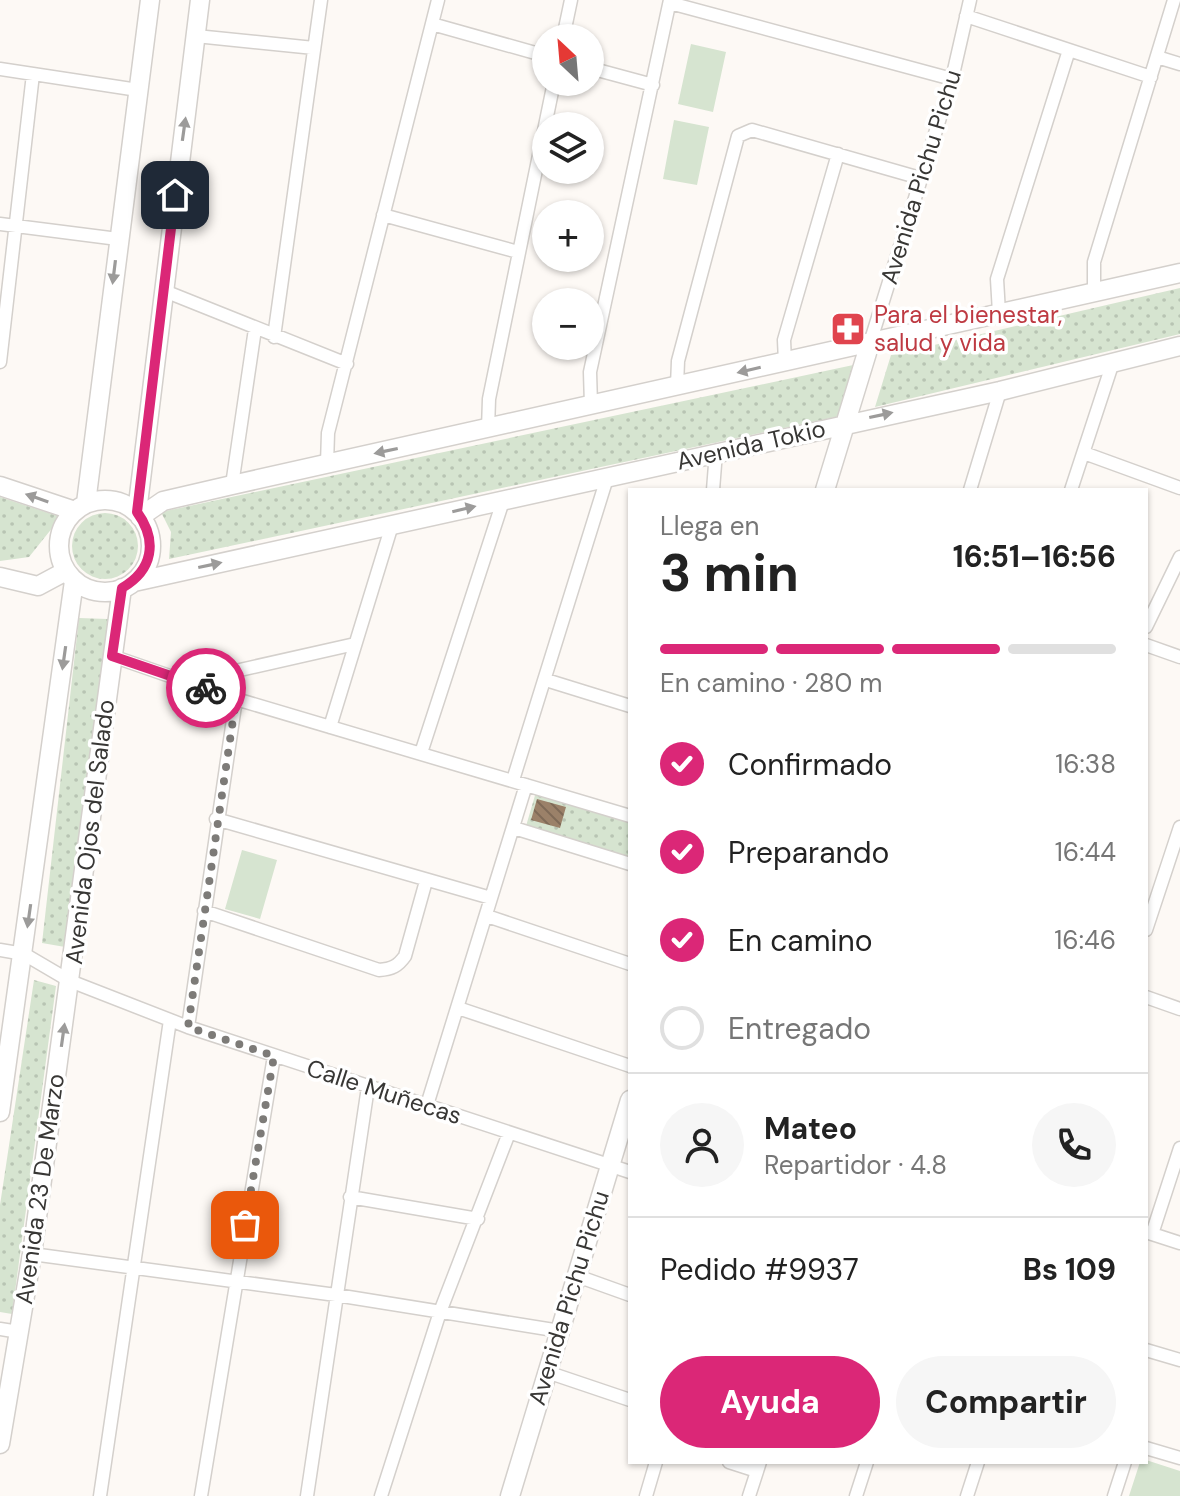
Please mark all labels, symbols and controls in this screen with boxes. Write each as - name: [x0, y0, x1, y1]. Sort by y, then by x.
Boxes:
- north arrow: [532, 24, 604, 96]
- map controls: [532, 24, 604, 360]
- street label: Avenida Pichu Pichu: [873, 66, 968, 288]
- button: layers: [532, 112, 604, 184]
- one-way arrow: [177, 116, 190, 141]
- pin: [141, 161, 209, 229]
- icon: home: [153, 173, 197, 217]
- button: +: [532, 200, 604, 272]
- one-way arrow: [107, 260, 120, 285]
- button: −: [532, 288, 604, 360]
- place label: Para el bienestar, salud y vida: [874, 299, 1062, 358]
- pharmacy icon: Para el bienestar, salud y vida: [829, 310, 867, 348]
- one-way arrow: [736, 364, 761, 377]
- one-way arrow: [869, 408, 894, 421]
- street label: Avenida Tokio: [673, 412, 828, 477]
- one-way arrow: [373, 445, 398, 458]
- one-way arrow: [25, 492, 49, 504]
- one-way arrow: [451, 502, 476, 515]
- text: Llega en: [660, 509, 759, 543]
- text: 16:51–16:56: [953, 537, 1116, 576]
- text: 3 min: [660, 539, 799, 607]
- one-way arrow: [197, 558, 222, 571]
- one-way arrow: [57, 646, 70, 671]
- courier: [166, 648, 246, 728]
- icon: bike: [184, 666, 228, 710]
- text: En camino · 280 m: [660, 666, 882, 700]
- street label: Avenida Ojos del Salado: [58, 698, 121, 966]
- icon: check: [660, 742, 704, 786]
- text: Confirmado: [728, 745, 892, 784]
- text: 16:38: [1055, 747, 1116, 781]
- icon: check: [660, 830, 704, 874]
- text: Preparando: [728, 833, 889, 872]
- text: 16:44: [1055, 835, 1116, 869]
- one-way arrow: [23, 904, 36, 929]
- icon: check: [660, 918, 704, 962]
- text: En camino: [728, 921, 873, 960]
- text: 16:46: [1054, 923, 1116, 957]
- text: Entregado: [728, 1009, 871, 1048]
- one-way arrow: [57, 1022, 70, 1047]
- street label: Calle Muñecas: [303, 1052, 466, 1131]
- street label: Avenida 23 De Marzo: [8, 1072, 71, 1306]
- button: person: [660, 1103, 744, 1187]
- button: phone: [1032, 1103, 1116, 1187]
- text: Mateo: [764, 1109, 857, 1148]
- text: Repartidor · 4.8: [764, 1148, 947, 1182]
- street label: Avenida Pichu Pichu: [521, 1187, 616, 1409]
- pin: [211, 1191, 279, 1259]
- icon: bag: [223, 1203, 267, 1247]
- text: Pedido #9937: [660, 1250, 859, 1289]
- text: Bs 109: [1023, 1250, 1116, 1289]
- button: Ayuda: [660, 1356, 880, 1448]
- button: Compartir: [896, 1356, 1116, 1448]

